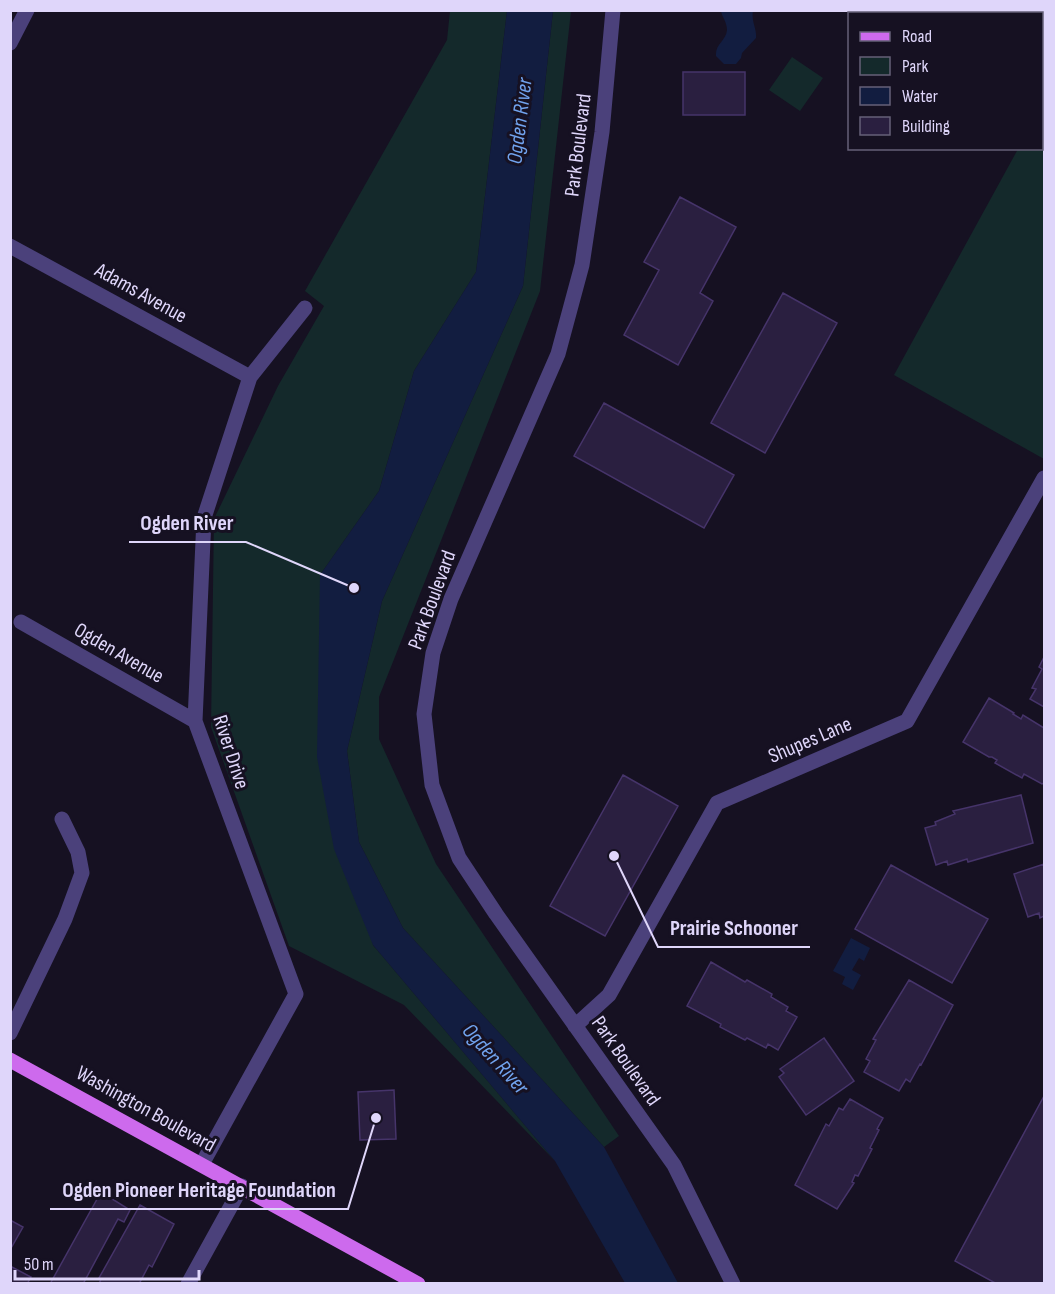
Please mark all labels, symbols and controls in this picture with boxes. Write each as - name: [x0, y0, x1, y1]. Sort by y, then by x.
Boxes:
- legend: [848, 12, 1043, 150]
- text: Road: [902, 26, 932, 47]
- text: Park: [902, 56, 928, 77]
- water label: Ogden River: [501, 76, 539, 166]
- text: Water: [902, 86, 938, 107]
- street label: Park Boulevard: [559, 92, 597, 198]
- text: Building: [902, 116, 950, 137]
- street label: Adams Avenue: [90, 257, 191, 328]
- callout: Ogden River: [129, 502, 246, 542]
- text: Ogden River: [140, 510, 234, 537]
- street label: Park Boulevard: [403, 547, 461, 653]
- street label: Ogden Avenue: [70, 617, 168, 689]
- street label: Shupes Lane: [765, 711, 855, 769]
- street label: River Drive: [207, 712, 255, 792]
- callout: Prairie Schooner: [658, 907, 810, 947]
- text: Prairie Schooner: [670, 915, 798, 942]
- street label: Park Boulevard: [586, 1011, 666, 1111]
- water label: Ogden River: [456, 1018, 535, 1101]
- street label: Washington Boulevard: [72, 1060, 220, 1158]
- callout: Ogden Pioneer Heritage Foundation: [50, 1169, 348, 1209]
- text: Ogden Pioneer Heritage Foundation: [62, 1177, 336, 1204]
- scale bar: [15, 1243, 200, 1281]
- text: 50 m: [24, 1254, 54, 1275]

